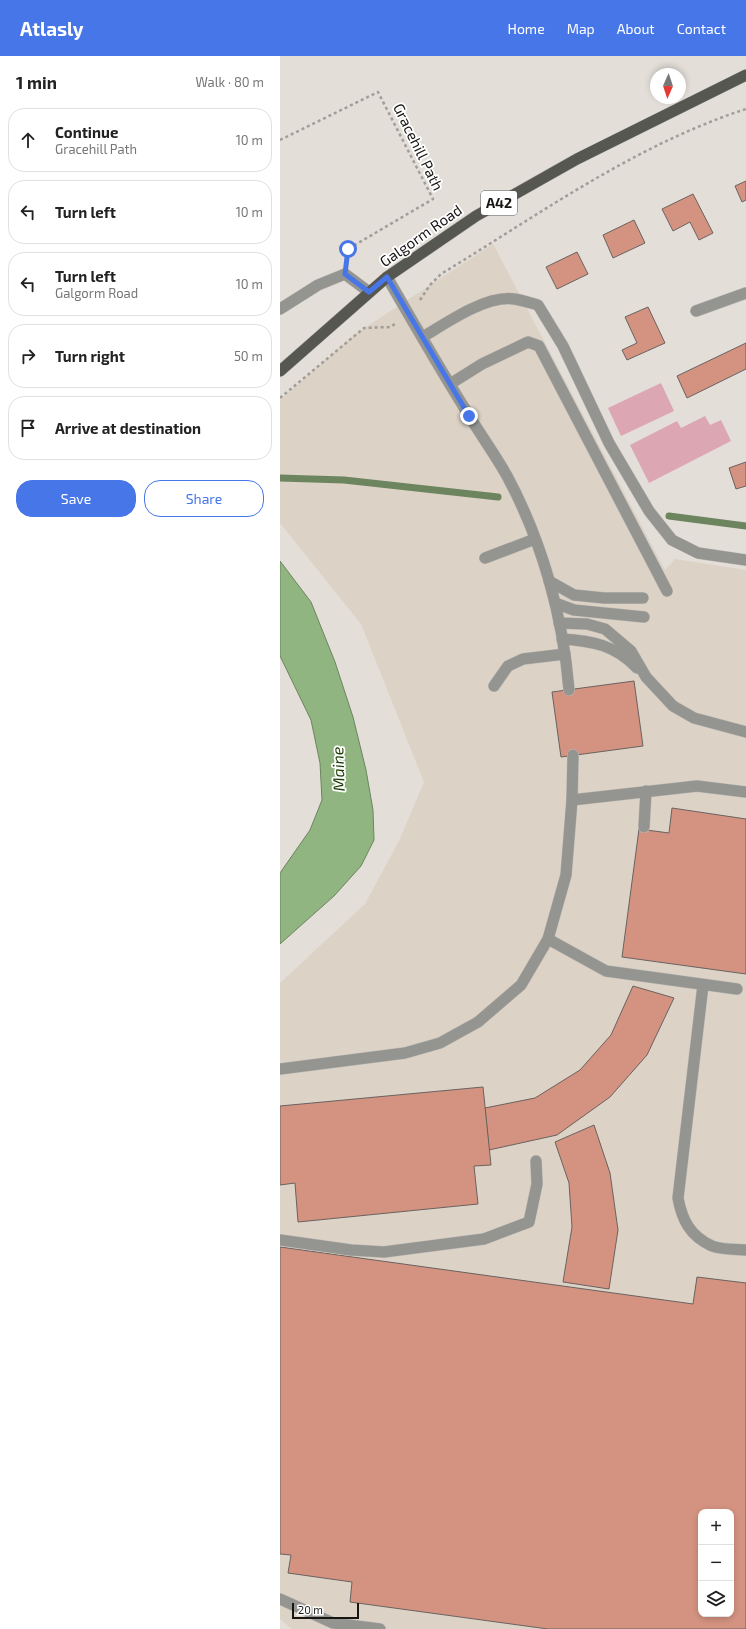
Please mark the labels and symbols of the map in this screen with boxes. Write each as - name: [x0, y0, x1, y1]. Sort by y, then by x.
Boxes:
- north arrow: [650, 68, 686, 104]
- street label: Gracehill Path: [390, 100, 448, 193]
- road number: A42: [481, 191, 517, 215]
- street label: Galgorm Road: [376, 200, 465, 270]
- route start: [339, 240, 357, 258]
- route end: [460, 407, 478, 425]
- water label: Maine: [327, 746, 348, 792]
- scale bar: [292, 1601, 359, 1620]

